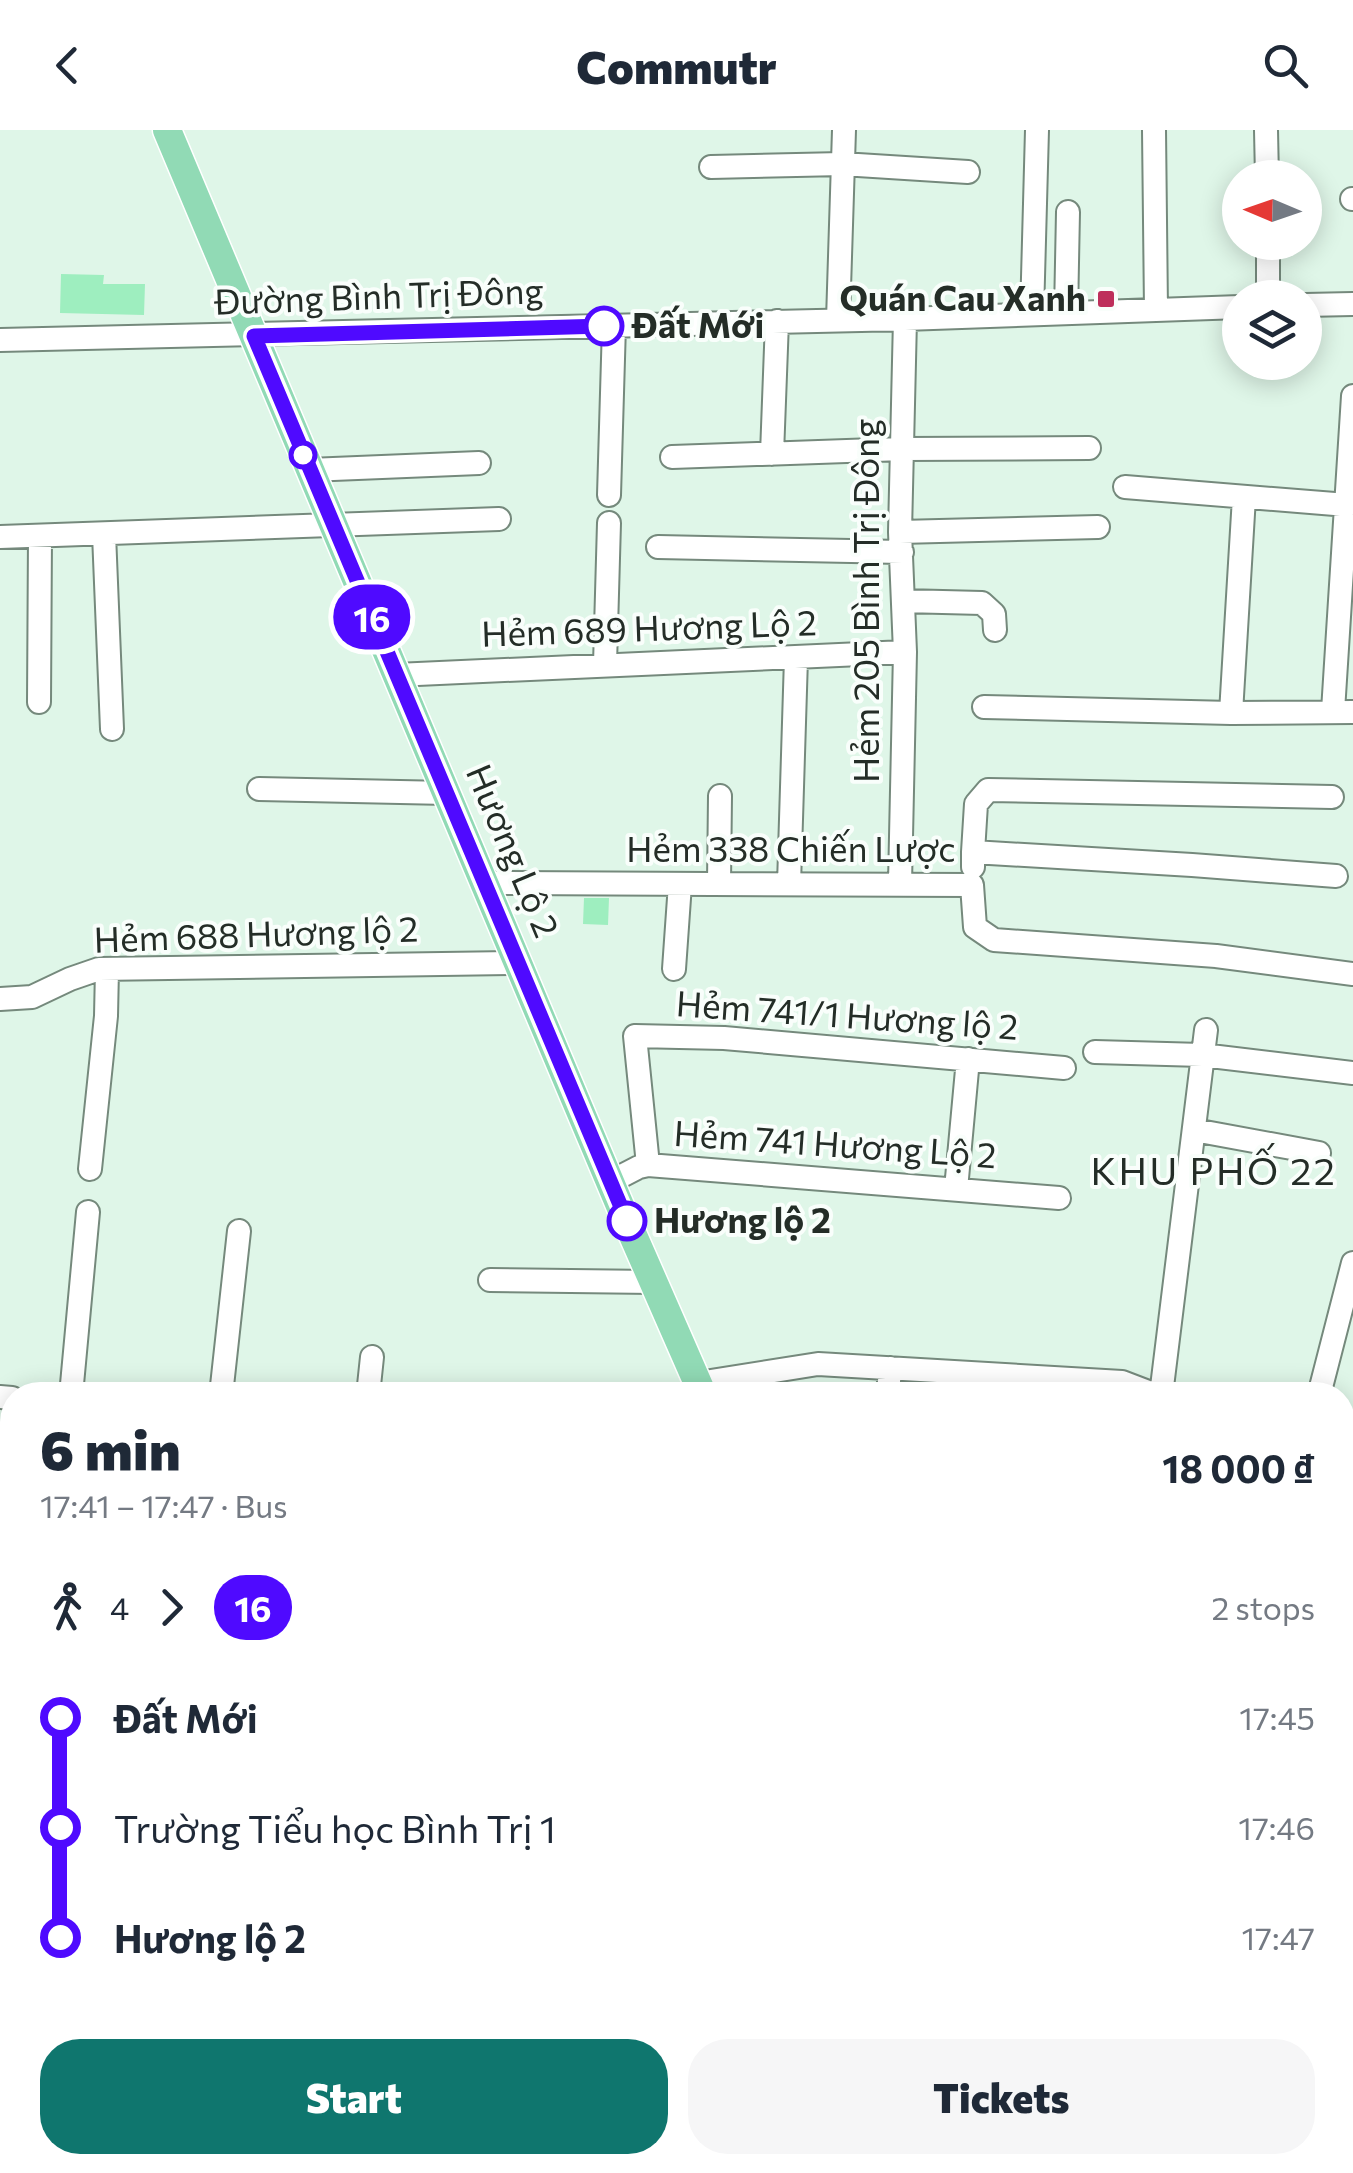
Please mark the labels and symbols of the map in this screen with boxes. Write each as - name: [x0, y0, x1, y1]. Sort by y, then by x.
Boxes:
- north arrow: [1222, 160, 1322, 260]
- street label: Đường Bình Trị Đông: [213, 267, 544, 322]
- place label: Quán Cau Xanh: [840, 275, 1086, 318]
- marker: Quán Cau Xanh: [1095, 288, 1117, 310]
- place label: Đất Mới: [631, 302, 764, 345]
- marker: Đất Mới: [585, 307, 623, 345]
- street label: Hẻm 205 Bình Trị Đông: [843, 419, 886, 783]
- unlabelled marker: [290, 442, 316, 468]
- line badge: 16: [327, 584, 417, 650]
- street label: Hẻm 689 Hương Lộ 2: [480, 599, 817, 654]
- street label: Hương Lộ 2: [459, 757, 570, 943]
- street label: Hẻm 338 Chiến Lược: [626, 826, 956, 869]
- street label: Hẻm 688 Hương lộ 2: [93, 905, 419, 960]
- street label: Hẻm 741/1 Hương lộ 2: [675, 980, 1020, 1047]
- street label: Hẻm 741 Hương Lộ 2: [672, 1110, 998, 1175]
- district label: KHU PHỐ 22: [1091, 1143, 1337, 1193]
- place label: Hương lộ 2: [654, 1197, 831, 1241]
- marker: Hương lộ 2: [608, 1202, 646, 1240]

